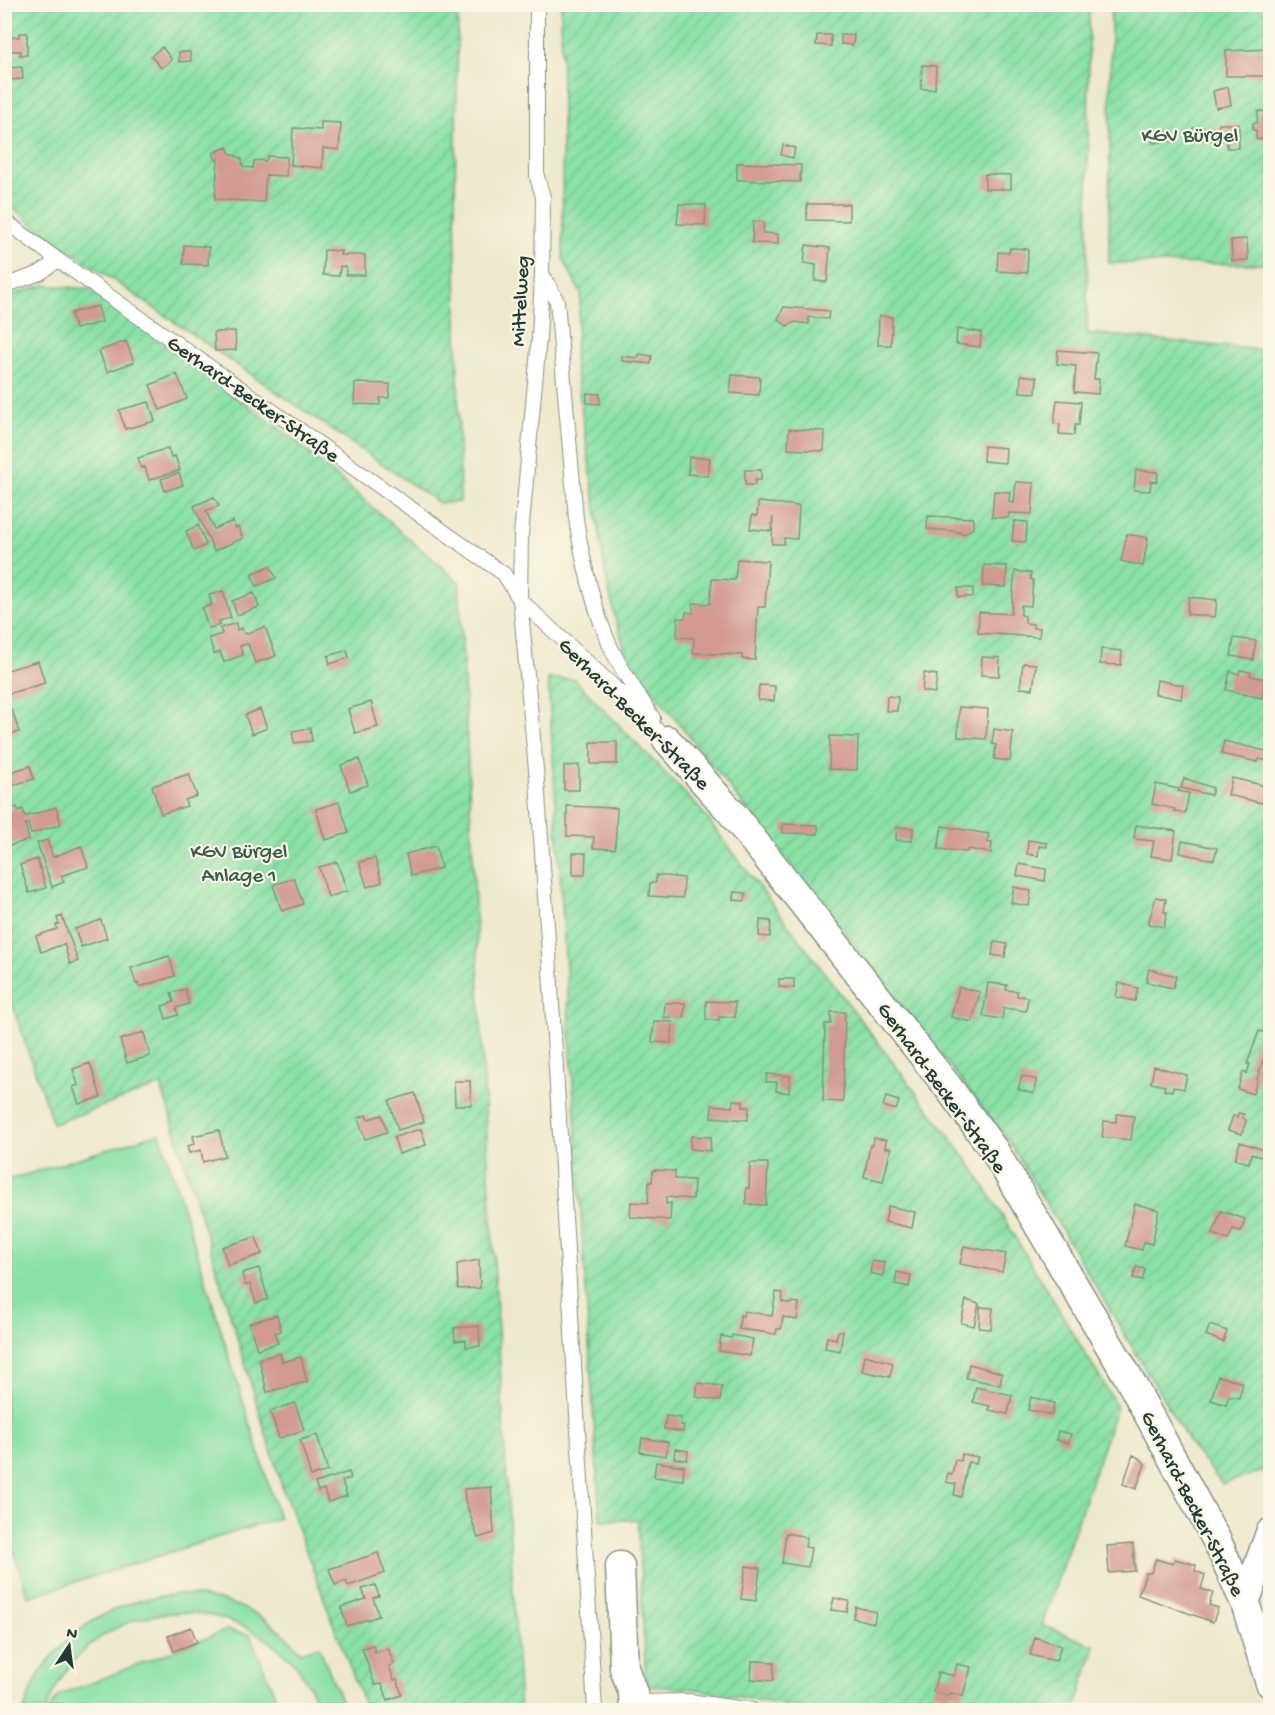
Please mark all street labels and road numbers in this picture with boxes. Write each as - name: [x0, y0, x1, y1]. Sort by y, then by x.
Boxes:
- street label: Mittelweg: [508, 255, 537, 347]
- street label: Gerhard-Becker-Straße: [161, 332, 344, 470]
- street label: Gerhard-Becker-Straße: [551, 634, 715, 798]
- street label: Gerhard-Becker-Straße: [870, 999, 1011, 1180]
- street label: Gerhard-Becker-Straße: [1133, 1408, 1249, 1603]

